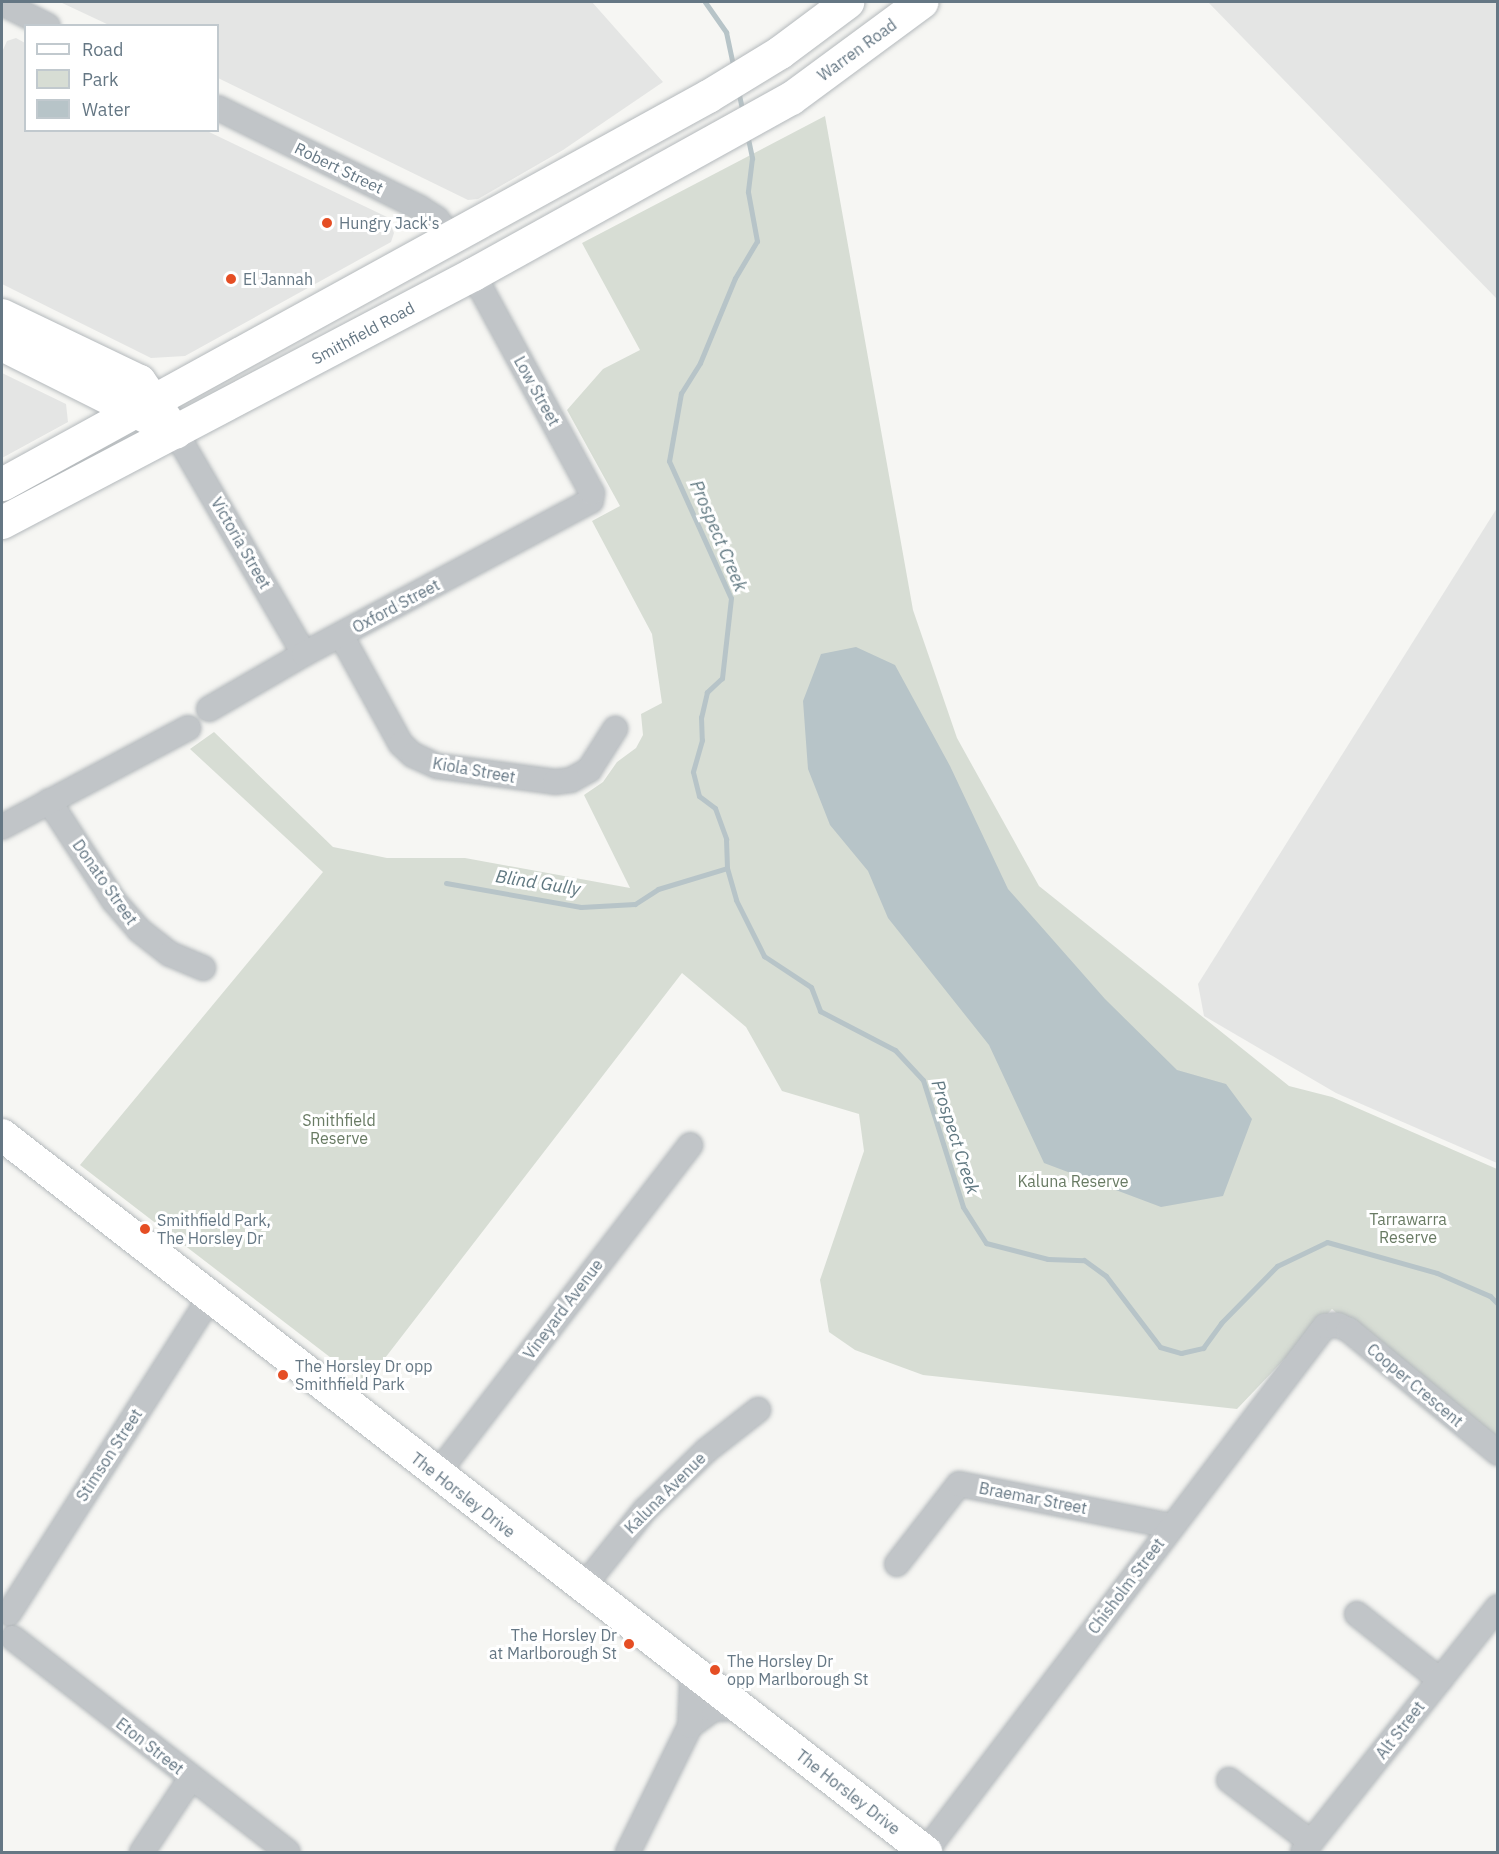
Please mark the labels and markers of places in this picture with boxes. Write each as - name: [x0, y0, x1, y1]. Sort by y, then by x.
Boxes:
- place label: Hungry Jack's: [339, 213, 440, 233]
- marker: Hungry Jack's: [320, 216, 334, 230]
- place label: El Jannah: [243, 269, 313, 289]
- marker: El Jannah: [224, 272, 238, 286]
- place label: Smithfield Park, The Horsley Dr: [157, 1210, 271, 1248]
- marker: Smithfield Park, The Horsley Dr: [138, 1222, 152, 1236]
- place label: The Horsley Dr opp Smithfield Park: [295, 1356, 432, 1394]
- marker: The Horsley Dr opp Smithfield Park: [276, 1368, 290, 1382]
- place label: The Horsley Dr at Marlborough St: [489, 1625, 617, 1663]
- marker: The Horsley Dr at Marlborough St: [622, 1637, 636, 1651]
- place label: The Horsley Dr opp Marlborough St: [727, 1651, 868, 1689]
- marker: The Horsley Dr opp Marlborough St: [708, 1663, 722, 1677]

